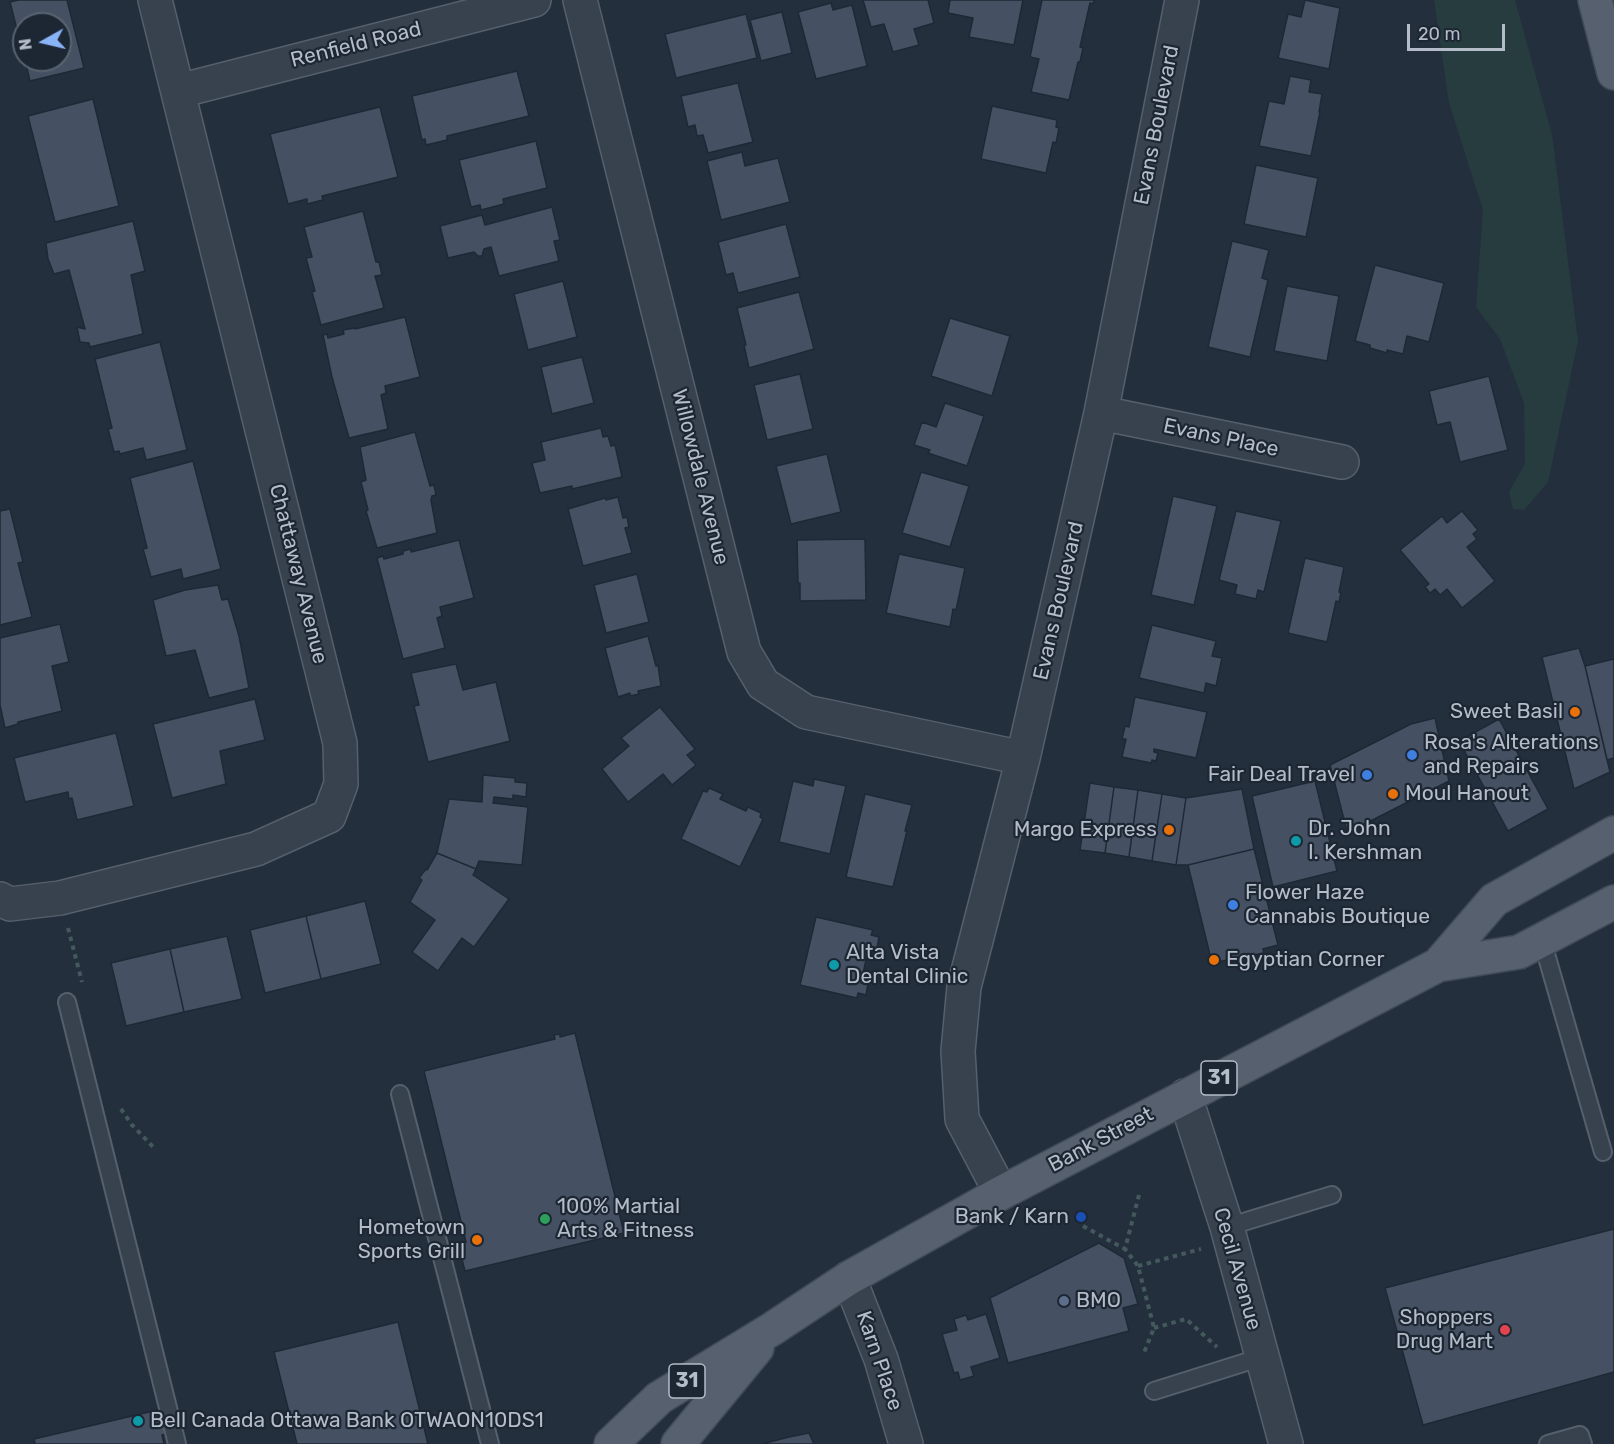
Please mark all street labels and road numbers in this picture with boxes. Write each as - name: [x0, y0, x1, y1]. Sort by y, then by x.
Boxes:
- street label: Renfield Road: [288, 17, 424, 73]
- street label: Evans Boulevard: [1129, 43, 1185, 207]
- street label: Willowdale Avenue: [666, 387, 734, 567]
- street label: Evans Place: [1161, 413, 1281, 463]
- street label: Chattaway Avenue: [263, 481, 333, 667]
- street label: Evans Boulevard: [1028, 519, 1090, 683]
- road number: 31: [1201, 1061, 1237, 1095]
- street label: Bank Street: [1044, 1102, 1158, 1178]
- street label: Cecil Avenue: [1207, 1205, 1267, 1333]
- street label: Karn Place: [850, 1308, 908, 1414]
- road number: 31: [669, 1364, 705, 1398]

